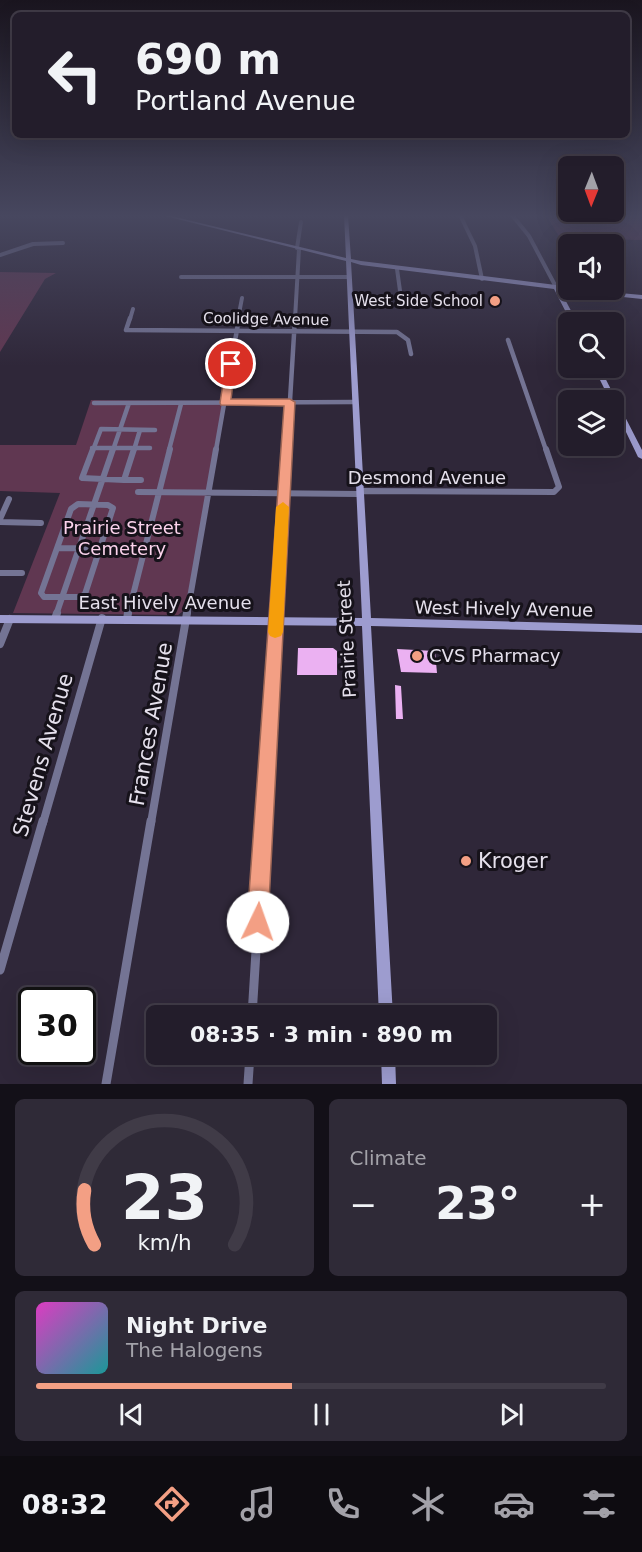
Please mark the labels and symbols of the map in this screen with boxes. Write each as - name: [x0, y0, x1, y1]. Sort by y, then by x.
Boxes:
- north arrow: [558, 156, 624, 222]
- place label: West Side School: [354, 292, 483, 310]
- marker: West Side School: [488, 294, 502, 308]
- street label: Coolidge Avenue: [203, 309, 329, 329]
- pin: [205, 338, 256, 389]
- street label: Desmond Avenue: [348, 467, 506, 488]
- park label: Prairie Street Cemetery: [63, 517, 181, 559]
- street label: Prairie Street: [333, 580, 360, 698]
- street label: East Hively Avenue: [78, 592, 252, 613]
- street label: West Hively Avenue: [415, 596, 593, 621]
- street label: Frances Avenue: [125, 640, 177, 808]
- place label: CVS Pharmacy: [429, 645, 561, 666]
- marker: CVS Pharmacy: [410, 649, 424, 663]
- street label: Stevens Avenue: [8, 671, 78, 839]
- place label: Kroger: [478, 849, 548, 873]
- marker: Kroger: [459, 854, 473, 868]
- position arrow: [226, 890, 290, 954]
- speed limit sign: 30: [18, 987, 96, 1065]

